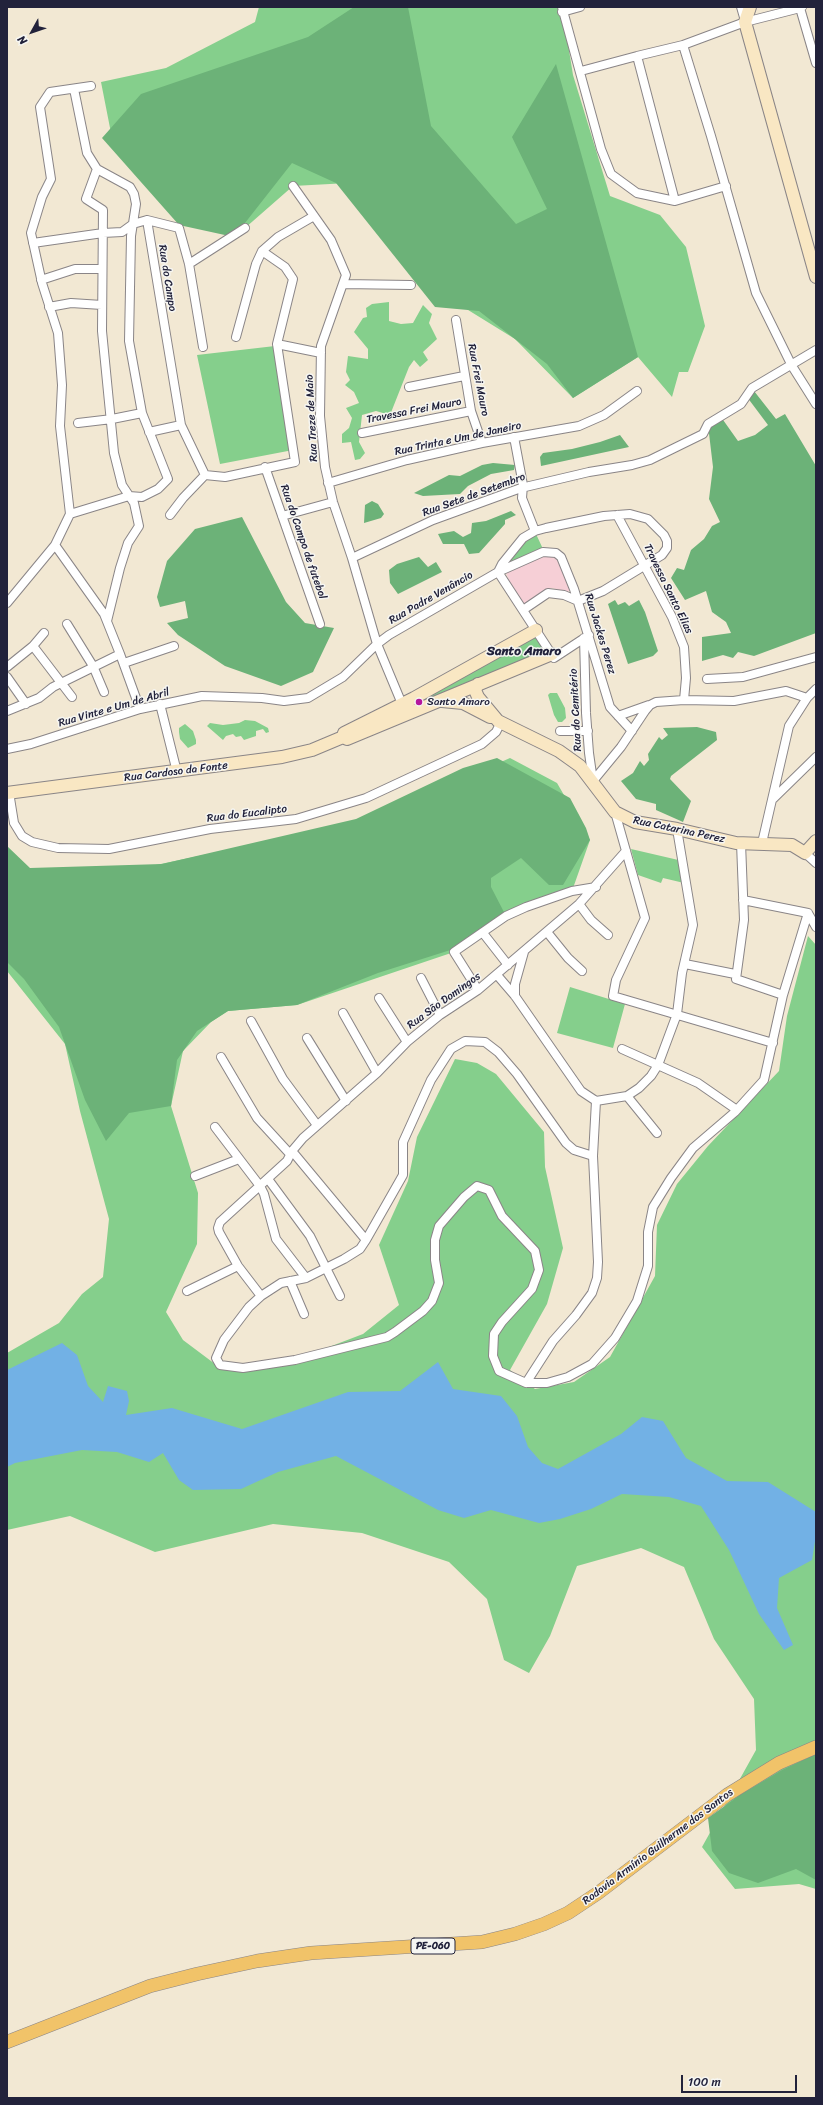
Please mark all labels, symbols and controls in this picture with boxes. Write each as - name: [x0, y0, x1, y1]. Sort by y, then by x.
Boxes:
- north arrow: [12, 12, 52, 52]
- text: N: [13, 31, 32, 49]
- street label: Rua do Campo: [155, 244, 179, 312]
- street label: Rua Frei Mauro: [465, 343, 491, 417]
- street label: Rua Treze de Maio: [303, 374, 321, 462]
- street label: Travessa Frei Mauro: [365, 395, 463, 427]
- street label: Rua Trinta e Um de Janeiro: [393, 419, 523, 459]
- street label: Rua Sete de Setembro: [421, 470, 527, 520]
- street label: Rua do Campo de futebol: [277, 483, 329, 601]
- street label: Travessa Santo Elias: [641, 542, 695, 636]
- street label: Rua Padre Venâncio: [387, 569, 475, 627]
- street label: Rua Jackes Perez: [581, 592, 619, 676]
- district label: Santo Amaro: [487, 644, 561, 660]
- street label: Rua do Cemitério: [567, 668, 585, 752]
- street label: Rua Vinte e Um de Abril: [57, 686, 171, 730]
- place label: Santo Amaro: [427, 695, 490, 709]
- marker: Santo Amaro: [414, 697, 424, 707]
- street label: Rua Cardoso da Fonte: [123, 759, 229, 785]
- street label: Rua do Eucalipto: [206, 803, 288, 825]
- street label: Rua Catarina Perez: [632, 814, 726, 846]
- street label: Rua São Domingos: [405, 970, 483, 1032]
- street label: Rodovia Armínio Guilherme dos Santos: [580, 1786, 736, 1908]
- road number: PE-060: [411, 1938, 455, 1954]
- scale bar: [683, 2067, 799, 2093]
- text: 100 m: [688, 2071, 721, 2093]

